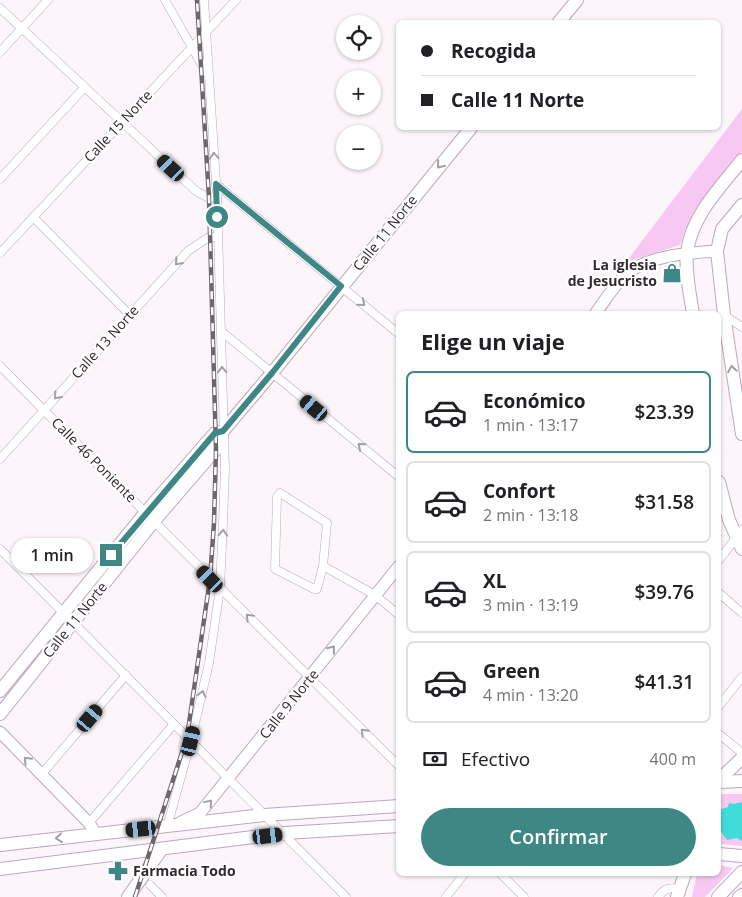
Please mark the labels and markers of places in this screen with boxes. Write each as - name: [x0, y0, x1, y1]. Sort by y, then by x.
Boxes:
- place label: La iglesia de Jesucristo: [568, 255, 657, 290]
- shop icon: La iglesia de Jesucristo: [661, 262, 683, 284]
- pharmacy icon: Farmacia Todo: [107, 860, 129, 882]
- place label: Farmacia Todo: [133, 861, 236, 880]

